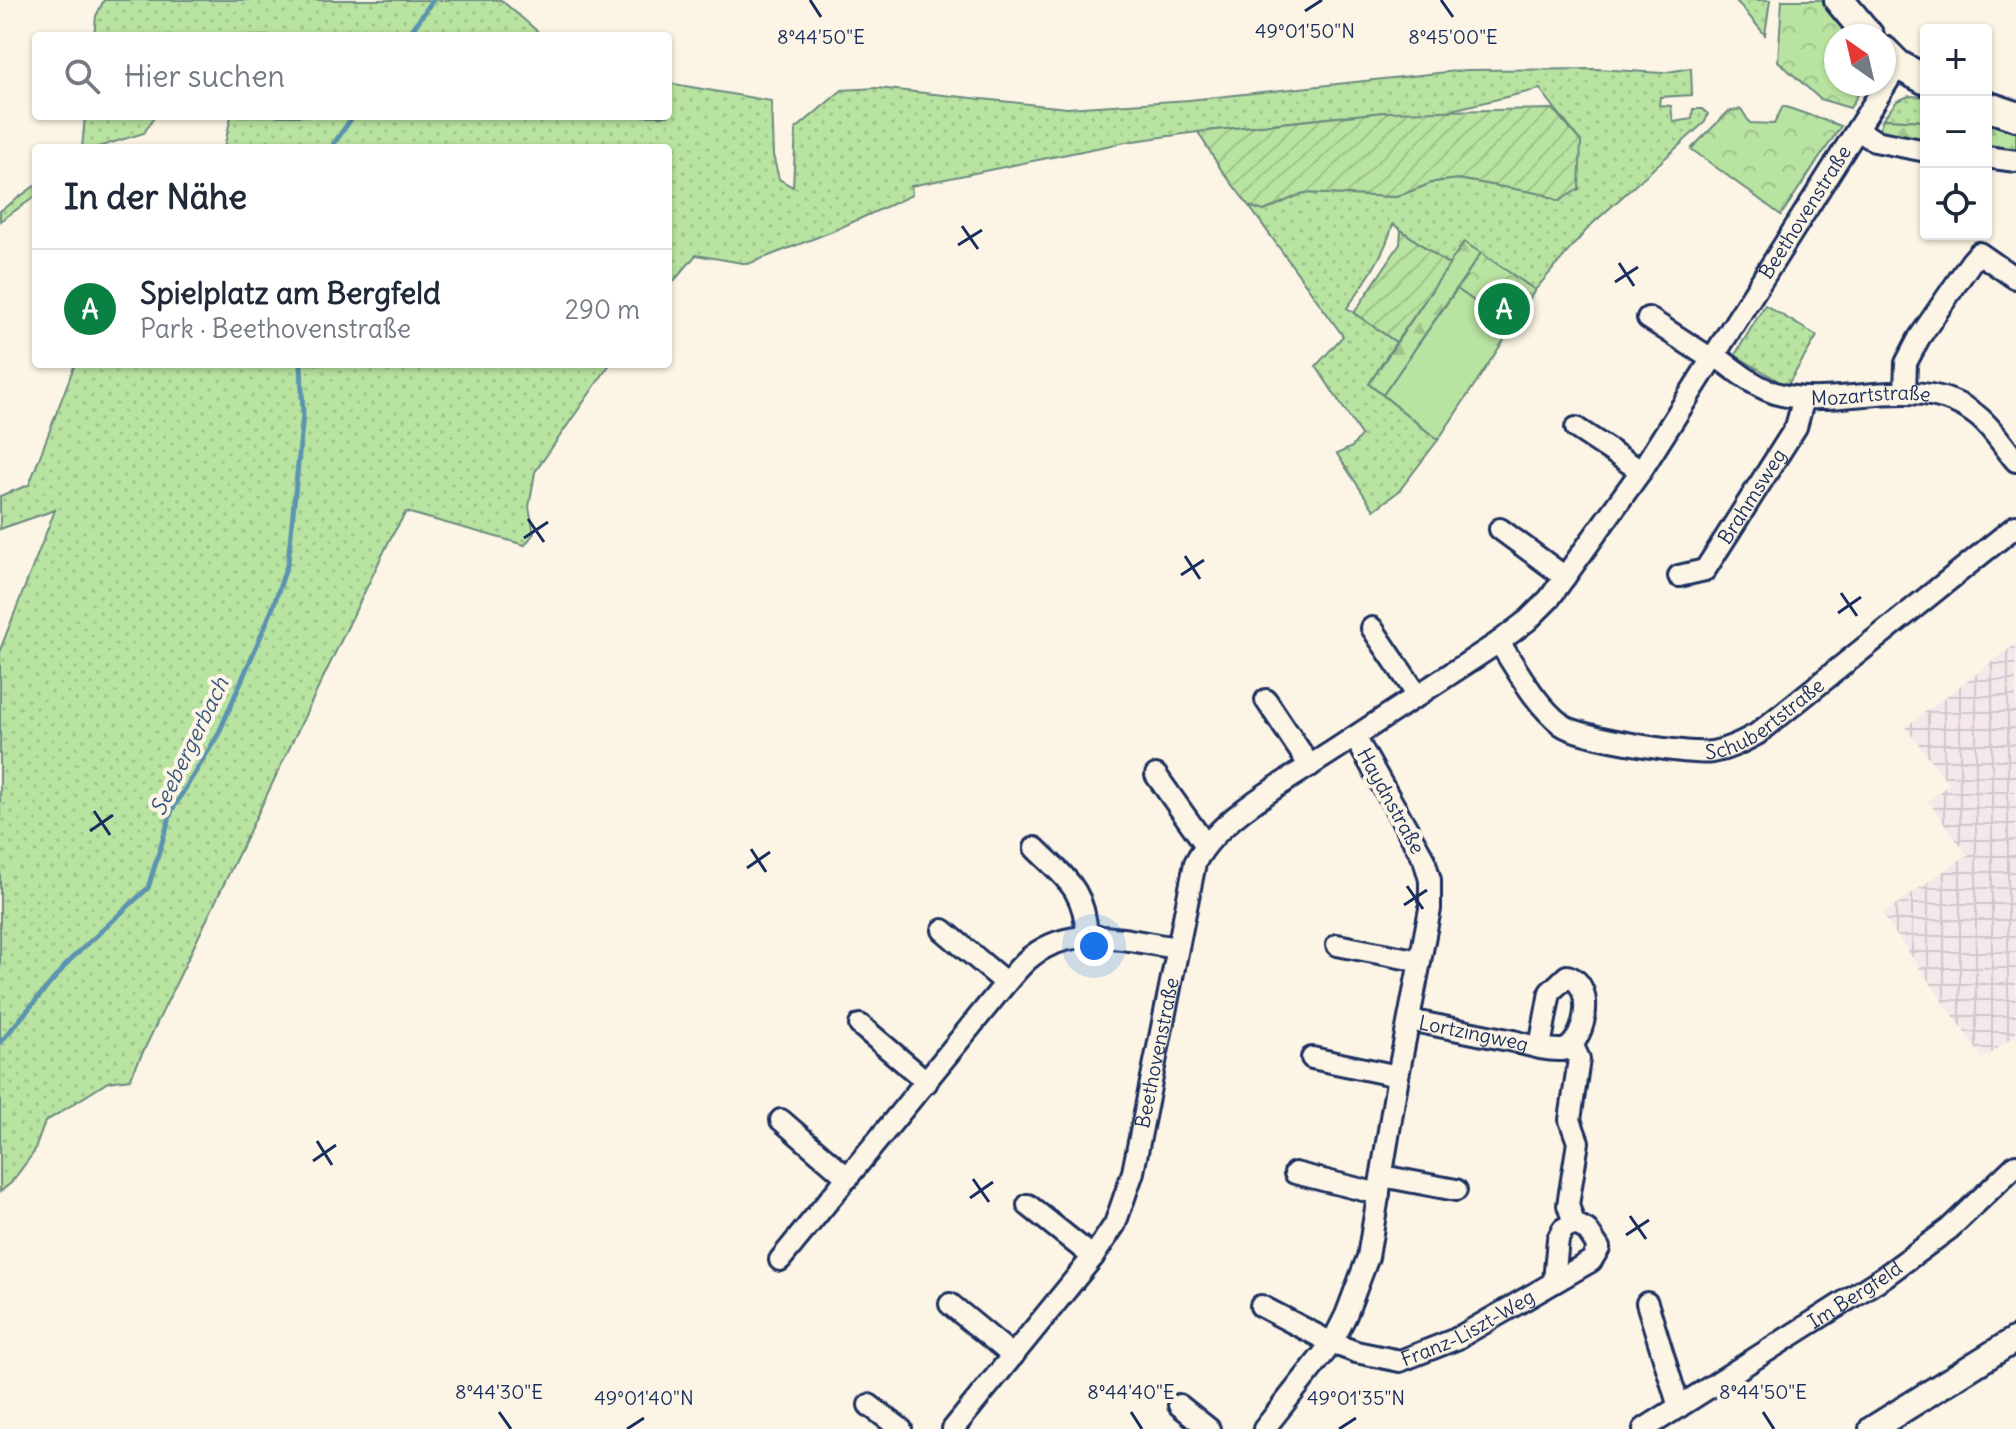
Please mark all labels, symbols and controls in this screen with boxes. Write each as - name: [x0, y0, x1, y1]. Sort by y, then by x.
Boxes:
- text: 49°01'50"N: [1255, 18, 1355, 43]
- text: 8°44'50"E: [777, 24, 865, 49]
- text: 8°45'00"E: [1408, 24, 1498, 49]
- north arrow: [1824, 24, 1896, 96]
- map controls: [1920, 24, 1992, 240]
- button: +: [1920, 24, 1992, 96]
- search box: [32, 32, 672, 120]
- icon: search: [60, 54, 104, 98]
- text: Hier suchen: [124, 57, 285, 95]
- button: −: [1920, 96, 1992, 168]
- street label: Beethovenstraße: [1753, 140, 1856, 283]
- button: locate: [1920, 168, 1992, 240]
- text: In der Nähe: [64, 175, 247, 218]
- text: Spielplatz am Bergfeld: [140, 274, 441, 312]
- pin: A: [1478, 279, 1530, 339]
- text: A: [82, 293, 98, 326]
- text: 290 m: [565, 293, 640, 326]
- text: Park · Beethovenstraße: [140, 312, 411, 345]
- street label: Mozartstraße: [1811, 380, 1932, 410]
- street label: Brahmsweg: [1712, 444, 1791, 548]
- water label: Seebergerbach: [143, 671, 235, 820]
- street label: Schubertstraße: [1704, 672, 1829, 765]
- street label: Haydnstraße: [1352, 743, 1431, 858]
- your location: [1074, 926, 1114, 966]
- street label: Beethovenstraße: [1129, 975, 1184, 1130]
- street label: Lortzingweg: [1417, 1009, 1531, 1057]
- street label: Im Bergfeld: [1803, 1255, 1907, 1334]
- street label: Franz-Liszt-Weg: [1397, 1283, 1539, 1371]
- text: 8°44'30"E: [455, 1379, 543, 1404]
- text: 8°44'40"E: [1087, 1379, 1175, 1404]
- text: 8°44'50"E: [1719, 1379, 1807, 1404]
- text: 49°01'40"N: [594, 1385, 694, 1410]
- text: 49°01'35"N: [1307, 1385, 1405, 1410]

